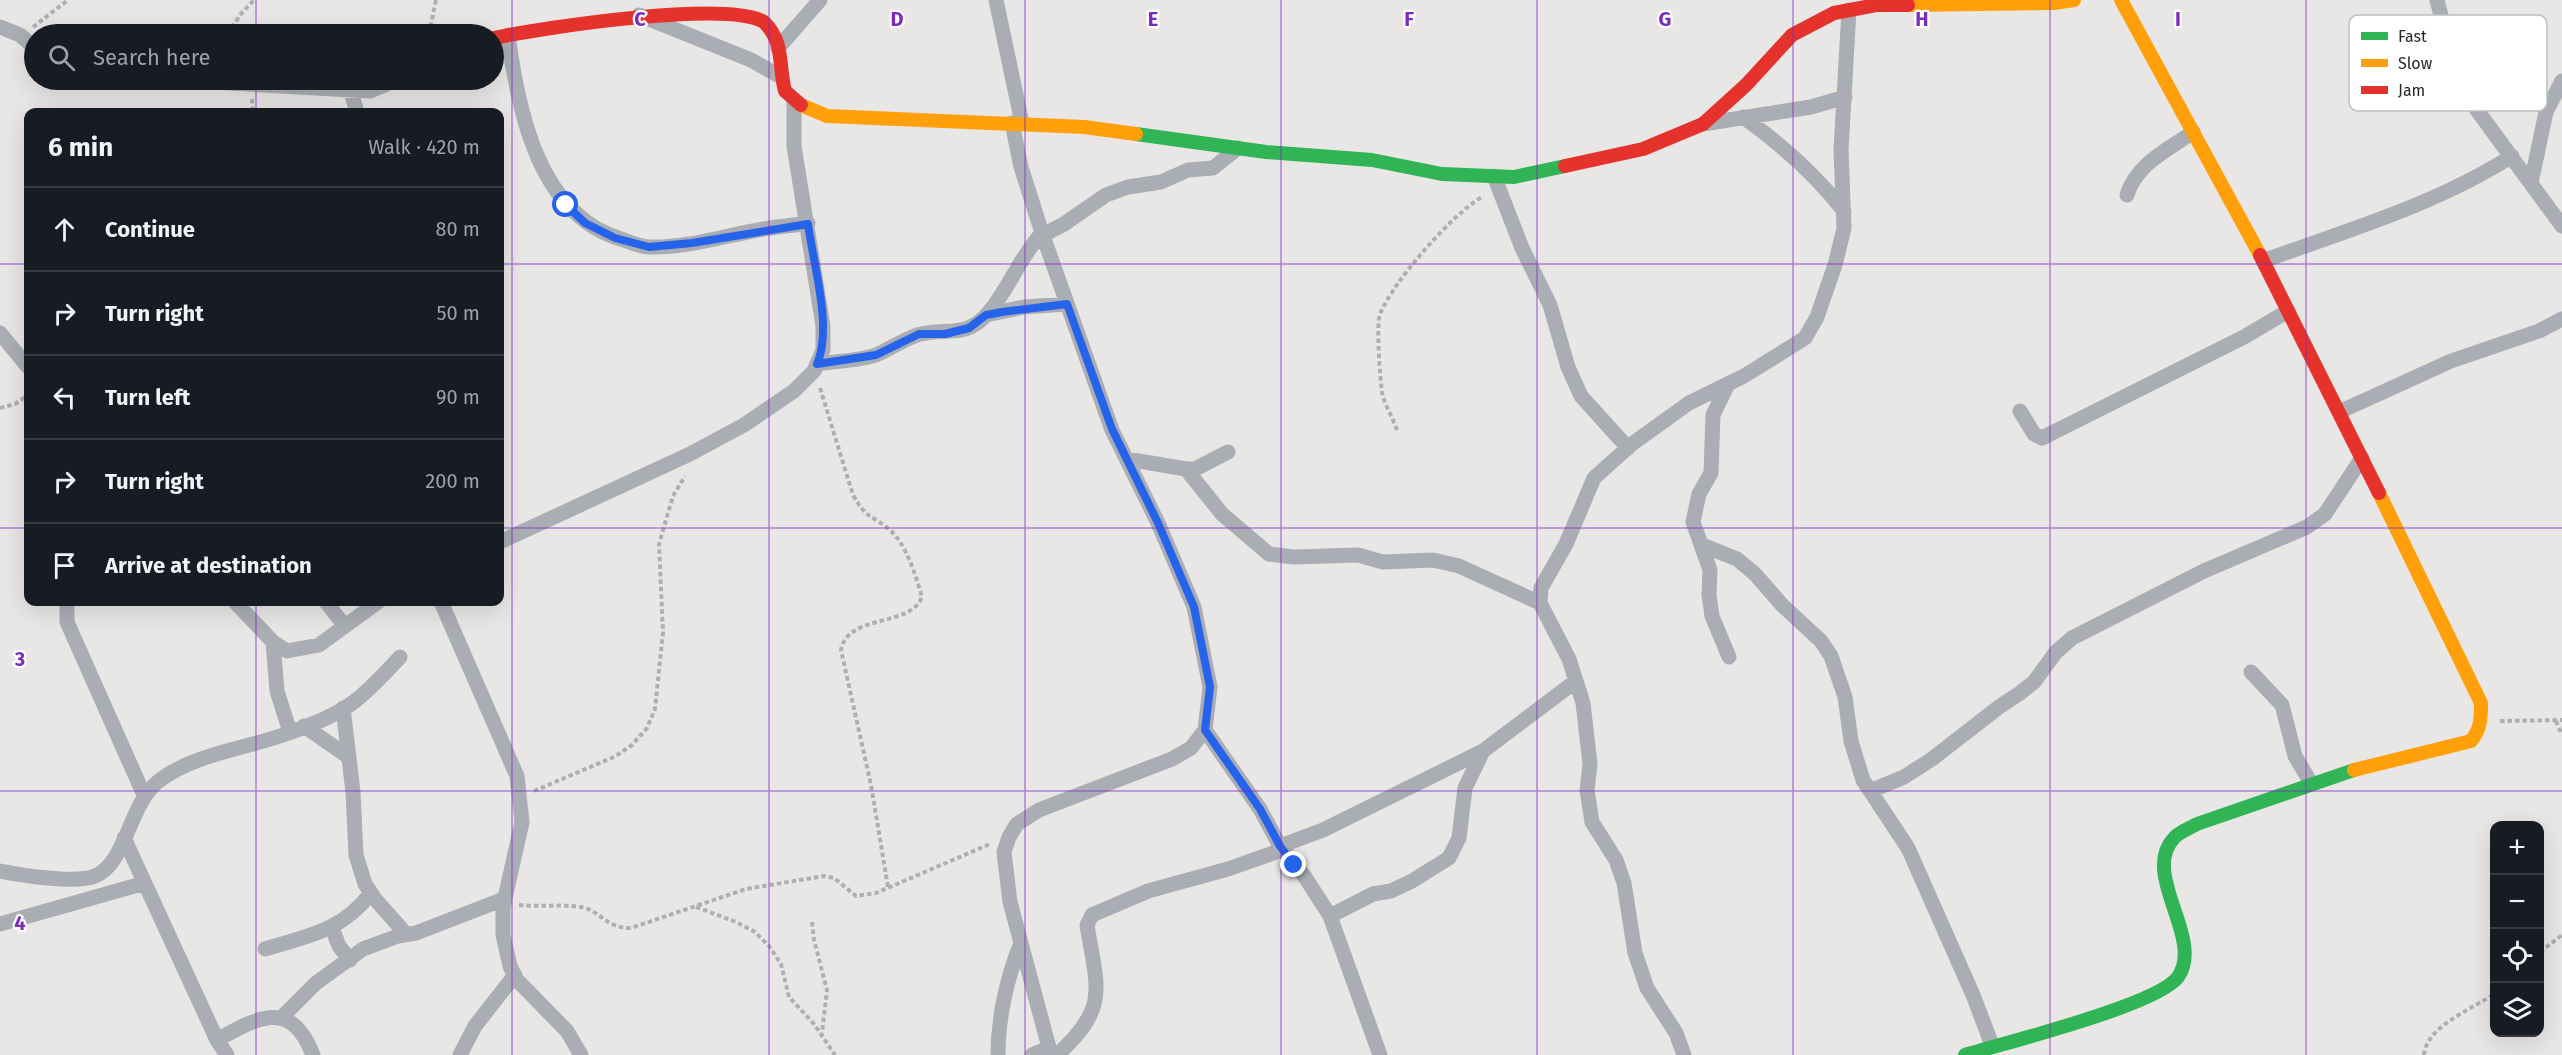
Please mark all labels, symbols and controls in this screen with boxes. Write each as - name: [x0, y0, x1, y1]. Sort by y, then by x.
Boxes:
- text: C: [634, 7, 646, 31]
- text: D: [890, 7, 904, 31]
- text: E: [1148, 7, 1158, 31]
- text: F: [1404, 7, 1414, 31]
- text: G: [1659, 7, 1671, 31]
- text: H: [1915, 7, 1929, 31]
- text: I: [2175, 7, 2181, 31]
- legend: [2349, 15, 2547, 111]
- search box: [24, 24, 504, 90]
- text: Fast: [2398, 27, 2427, 46]
- icon: search: [45, 41, 78, 74]
- text: Search here: [93, 44, 211, 71]
- text: Slow: [2398, 54, 2433, 73]
- text: Jam: [2398, 81, 2425, 100]
- text: 6 min: [48, 132, 113, 163]
- text: Walk · 420 m: [368, 135, 480, 159]
- route start: [552, 191, 578, 217]
- icon: ahead: [48, 213, 81, 246]
- text: Continue: [105, 216, 195, 243]
- text: 80 m: [435, 217, 480, 241]
- icon: right: [48, 297, 81, 330]
- text: Turn right: [105, 300, 204, 327]
- text: 50 m: [436, 301, 480, 325]
- icon: left: [48, 381, 81, 414]
- text: Turn left: [105, 384, 190, 411]
- text: 90 m: [436, 385, 480, 409]
- icon: right: [48, 465, 81, 498]
- text: Turn right: [105, 468, 204, 495]
- text: 200 m: [425, 469, 480, 493]
- icon: arrive: [48, 549, 81, 582]
- text: Arrive at destination: [105, 552, 312, 579]
- text: 3: [14, 647, 25, 671]
- map controls: [2490, 821, 2544, 1037]
- button: +: [2490, 821, 2544, 875]
- route end: [1280, 851, 1306, 877]
- button: −: [2490, 875, 2544, 929]
- text: 4: [14, 911, 26, 935]
- button: locate: [2490, 929, 2544, 983]
- button: layers: [2490, 983, 2544, 1037]

